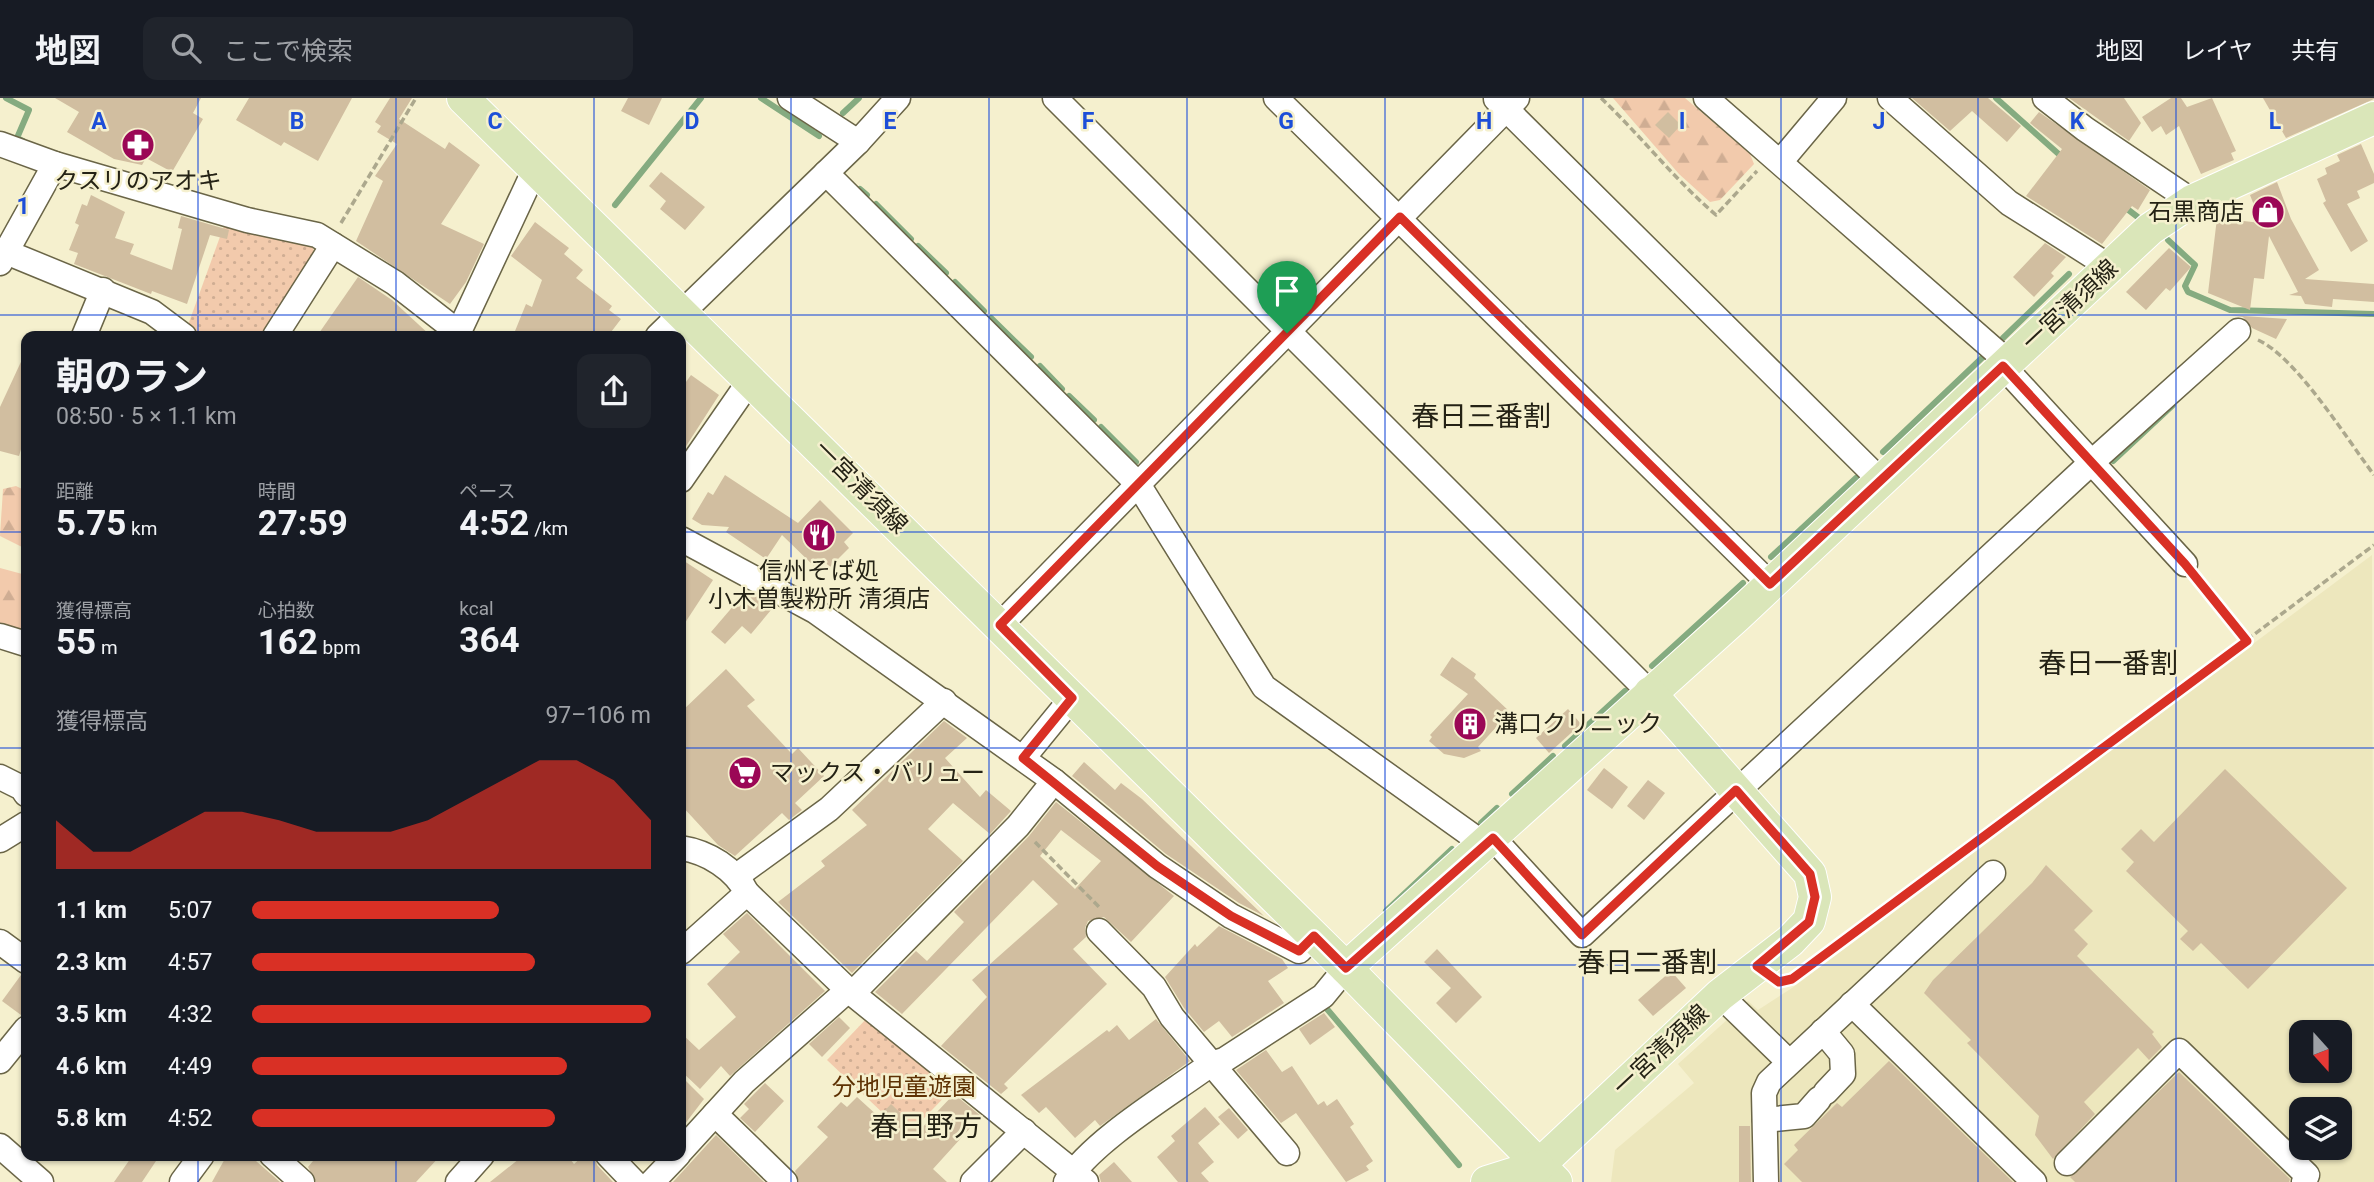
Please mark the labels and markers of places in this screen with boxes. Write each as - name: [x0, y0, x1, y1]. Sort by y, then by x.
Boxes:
- pharmacy icon: クスリのアオキ: [119, 126, 157, 164]
- place label: クスリのアオキ: [54, 167, 222, 195]
- shop icon: 石黒商店: [2249, 193, 2287, 231]
- place label: 石黒商店: [2148, 198, 2244, 226]
- pin: [1257, 261, 1317, 333]
- restaurant icon: 信州そば処 小木曽製粉所 清須店: [800, 516, 838, 554]
- place label: 信州そば処 小木曽製粉所 清須店: [708, 557, 930, 613]
- building icon: 溝口クリニック: [1451, 705, 1489, 743]
- place label: 溝口クリニック: [1494, 710, 1662, 738]
- supermarket icon: マックス・バリュー: [726, 754, 764, 792]
- place label: マックス・バリュー: [770, 759, 985, 787]

